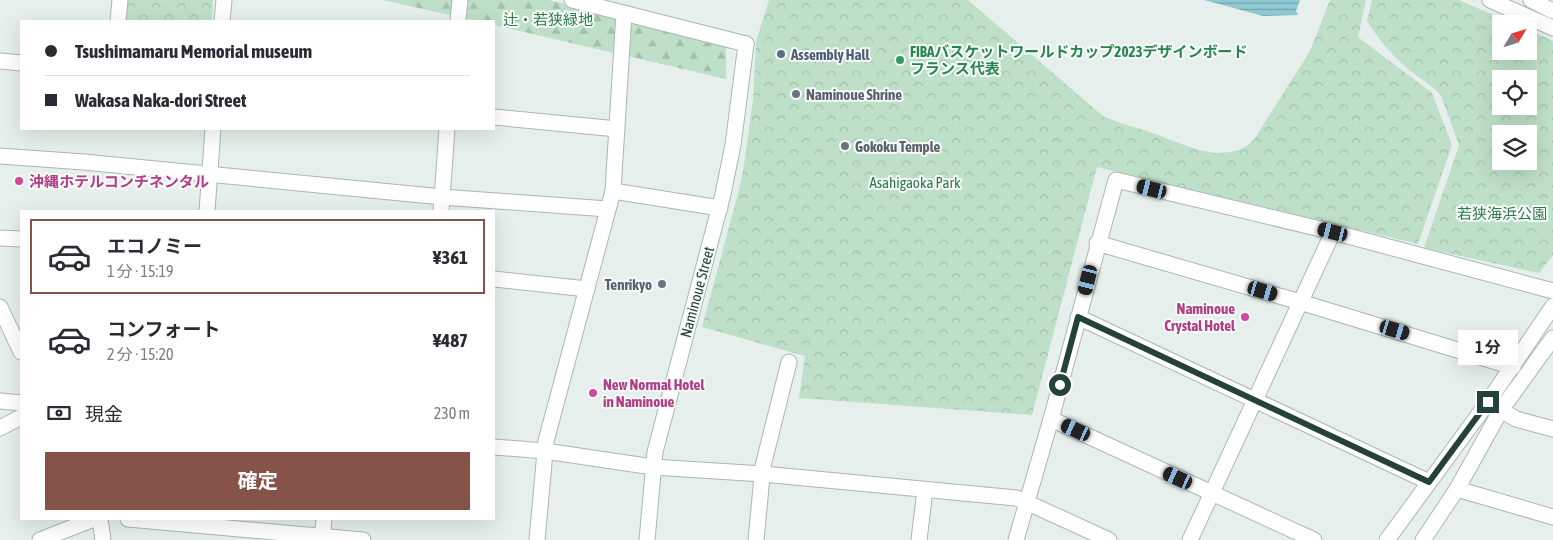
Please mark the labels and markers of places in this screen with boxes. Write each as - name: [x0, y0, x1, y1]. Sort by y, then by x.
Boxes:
- place label: FIBAバスケットワールドカップ2023デザインボード フランス代表: [910, 43, 1248, 77]
- place label: Assembly Hall: [790, 46, 870, 63]
- marker: Assembly Hall: [775, 48, 787, 60]
- marker: FIBAバスケットワールドカップ2023デザインボード フランス代表: [894, 54, 906, 66]
- place label: Naminoue Shrine: [806, 86, 902, 103]
- marker: Naminoue Shrine: [790, 88, 802, 100]
- place label: Gokoku Temple: [855, 138, 940, 155]
- marker: Gokoku Temple: [839, 140, 851, 152]
- place label: 沖縄ホテルコンチネンタル: [29, 173, 209, 190]
- marker: 沖縄ホテルコンチネンタル: [13, 175, 25, 187]
- place label: Tenrikyo: [605, 276, 652, 293]
- marker: Tenrikyo: [656, 278, 668, 290]
- place label: Naminoue Crystal Hotel: [1164, 300, 1236, 334]
- marker: Naminoue Crystal Hotel: [1239, 311, 1251, 323]
- place label: New Normal Hotel in Naminoue: [603, 376, 705, 410]
- marker: New Normal Hotel in Naminoue: [587, 387, 599, 399]

